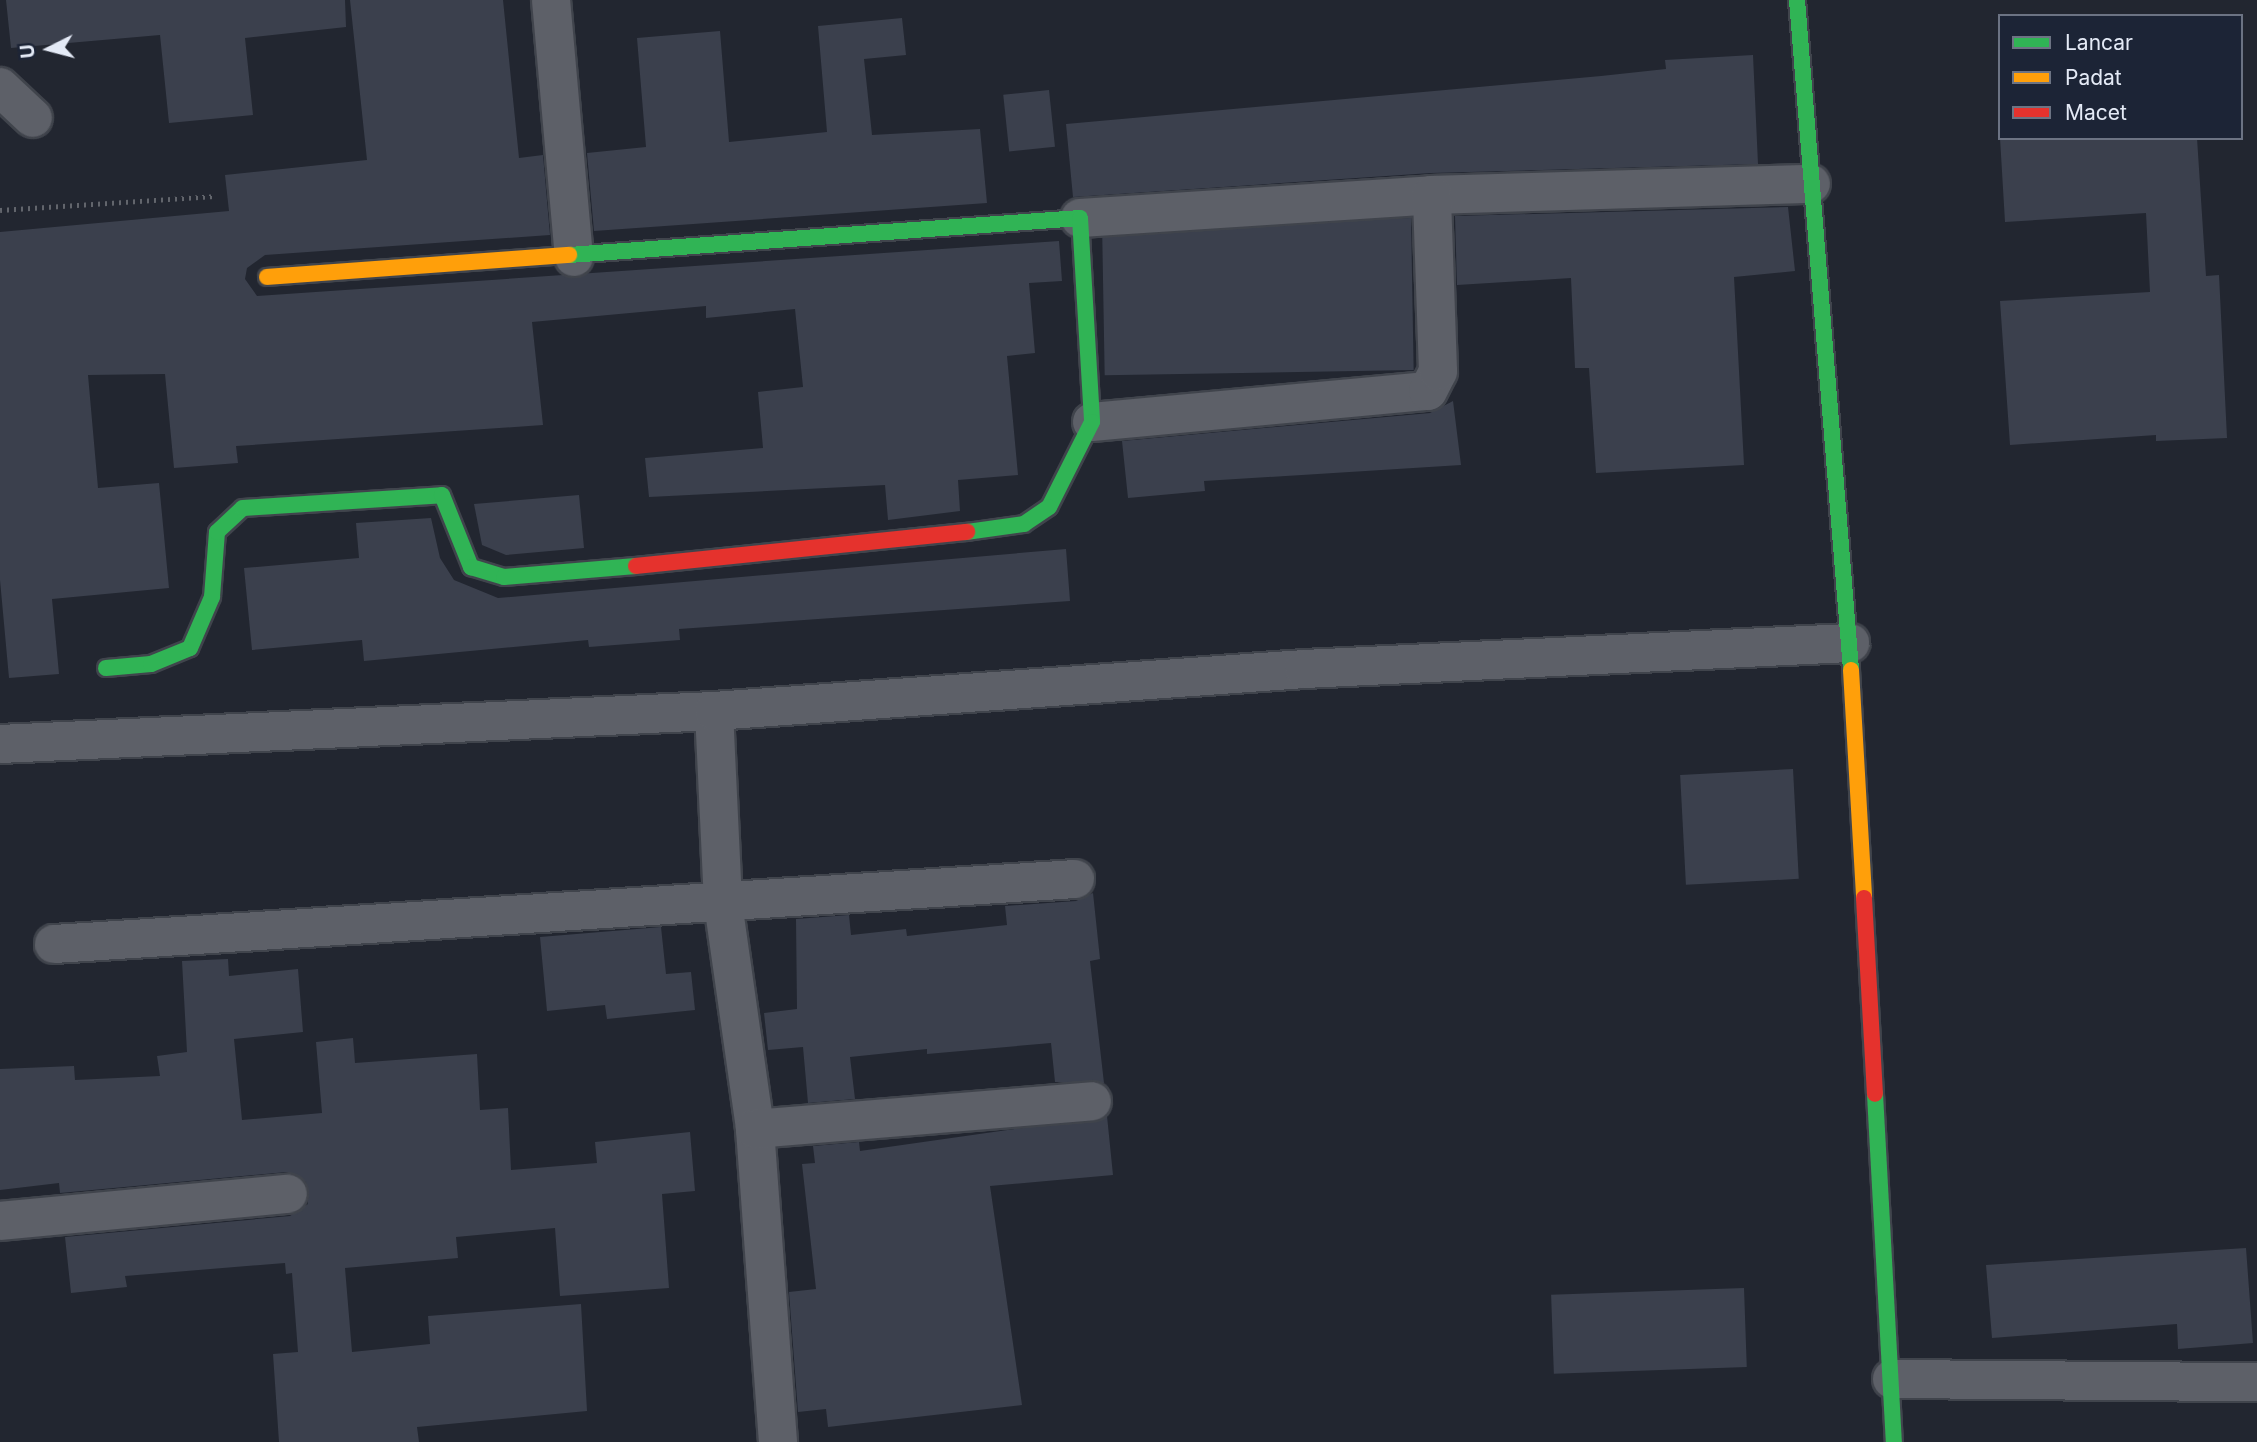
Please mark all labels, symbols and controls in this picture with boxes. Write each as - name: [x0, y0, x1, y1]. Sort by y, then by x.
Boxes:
- north arrow: [14, 14, 84, 84]
- legend: [1998, 14, 2243, 140]
- text: Lancar: [2065, 30, 2133, 55]
- text: U: [15, 43, 40, 59]
- text: Padat: [2065, 65, 2122, 90]
- text: Macet: [2065, 100, 2127, 125]

